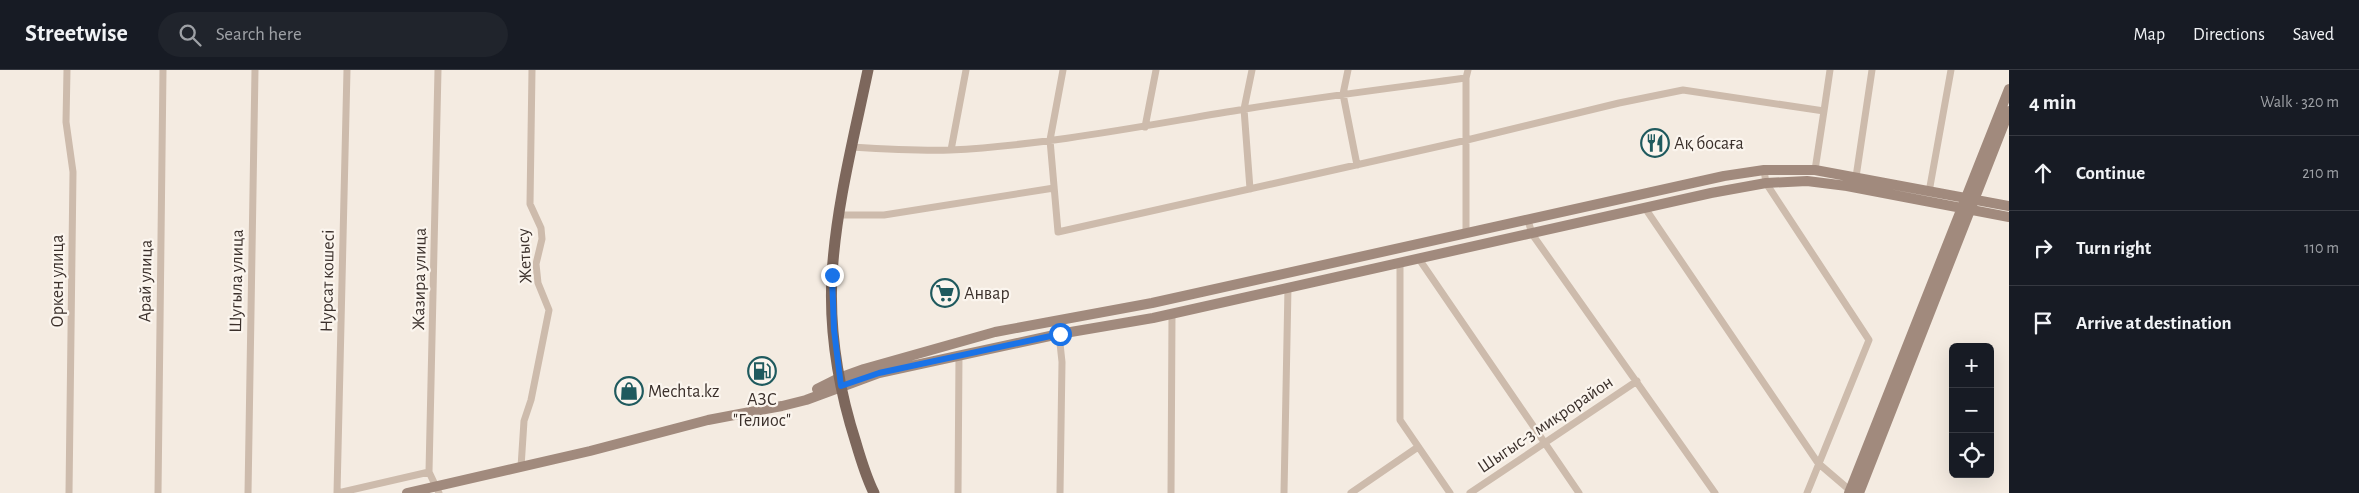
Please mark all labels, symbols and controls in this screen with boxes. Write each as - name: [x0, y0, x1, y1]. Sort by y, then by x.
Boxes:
- search box: [158, 12, 508, 57]
- icon: search: [176, 21, 204, 49]
- text: Streetwise: [25, 22, 128, 46]
- text: Search here: [216, 25, 302, 44]
- text: Map: [2134, 26, 2165, 44]
- text: Directions: [2193, 26, 2265, 44]
- text: Saved: [2293, 26, 2334, 44]
- text: 4 min: [2029, 92, 2076, 113]
- text: Walk · 320 m: [2260, 94, 2339, 110]
- restaurant icon: Ақ босаға: [1640, 128, 1670, 158]
- place label: Ақ босаға: [1674, 134, 1744, 153]
- icon: ahead: [2029, 159, 2057, 187]
- text: Continue: [2076, 164, 2145, 183]
- text: 210 m: [2302, 165, 2339, 181]
- street label: Жазира улица: [410, 228, 430, 330]
- street label: Жетысу: [515, 228, 535, 284]
- street label: Шугыла улица: [227, 229, 247, 333]
- street label: Нурсат кошесi: [318, 230, 338, 333]
- icon: right: [2029, 234, 2057, 262]
- street label: Оркен улица: [49, 235, 67, 327]
- street label: Арай улица: [136, 239, 156, 323]
- text: Turn right: [2076, 239, 2151, 258]
- text: 110 m: [2304, 240, 2339, 256]
- route end: [821, 264, 844, 287]
- supermarket icon: Анвар: [930, 278, 960, 308]
- place label: Анвар: [964, 285, 1010, 303]
- icon: arrive: [2029, 309, 2057, 337]
- text: Arrive at destination: [2076, 314, 2232, 333]
- route start: [1049, 323, 1072, 346]
- map controls: [1949, 343, 1994, 478]
- button: +: [1949, 343, 1994, 388]
- fuel station icon: АЗС "Гелиос": [747, 356, 777, 386]
- street label: Шыгыс-3 микрорайон: [1475, 373, 1616, 477]
- shop icon: Mechta.kz: [614, 376, 644, 406]
- place label: Mechta.kz: [648, 383, 720, 401]
- button: −: [1949, 388, 1994, 433]
- place label: АЗС "Гелиос": [733, 391, 791, 430]
- button: locate: [1949, 433, 1994, 478]

